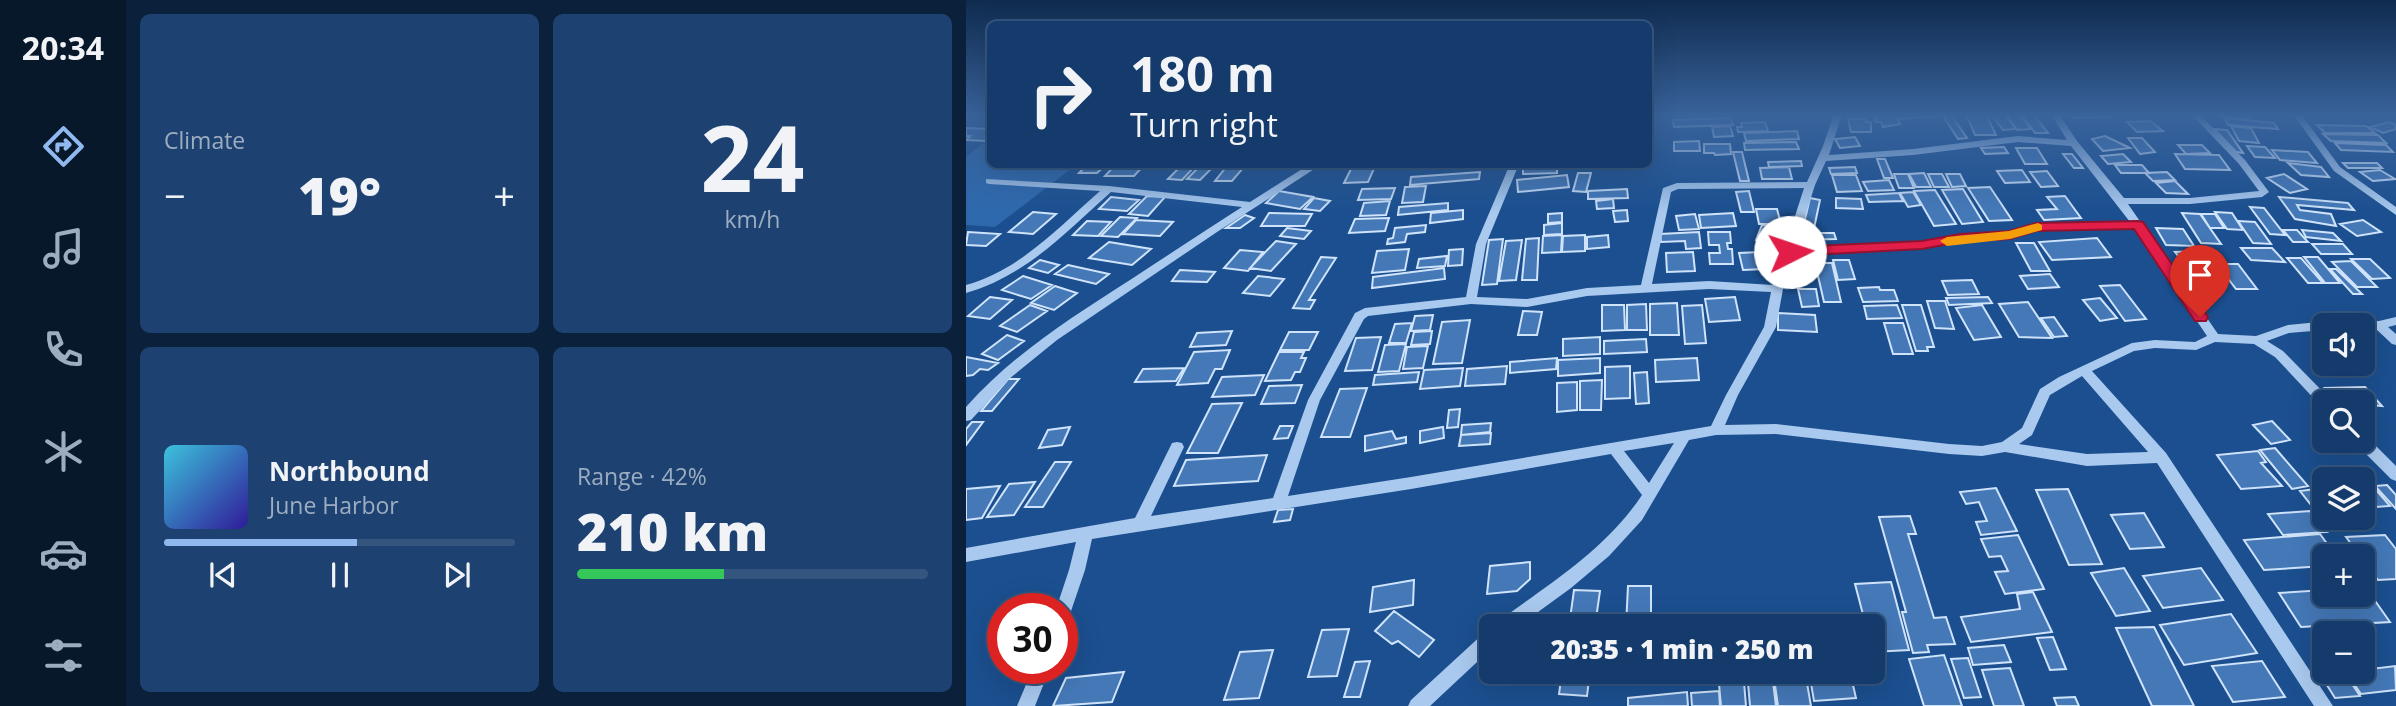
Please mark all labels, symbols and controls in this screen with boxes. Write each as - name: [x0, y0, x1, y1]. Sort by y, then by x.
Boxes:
- text: 20:34: [22, 26, 104, 69]
- text: 180 m: [1130, 40, 1275, 106]
- icon: right: [1015, 49, 1106, 140]
- text: 24: [700, 95, 805, 219]
- text: Turn right: [1130, 103, 1278, 146]
- icon: directions: [39, 122, 88, 171]
- text: Climate: [164, 124, 245, 156]
- text: 19°: [298, 159, 381, 230]
- text: −: [164, 169, 186, 221]
- text: +: [493, 169, 515, 221]
- text: km/h: [725, 203, 780, 235]
- position arrow: [1753, 215, 1827, 289]
- icon: music: [39, 224, 88, 273]
- pin: [2170, 245, 2230, 317]
- icon: arrive: [2181, 256, 2219, 294]
- map controls: [2312, 313, 2375, 684]
- button: sound: [2312, 313, 2375, 376]
- icon: phone: [39, 325, 88, 374]
- button: search: [2312, 390, 2375, 453]
- icon: climate: [39, 427, 88, 476]
- text: Northbound: [269, 453, 430, 489]
- text: Range · 42%: [577, 460, 707, 492]
- button: layers: [2312, 467, 2375, 530]
- text: June Harbor: [269, 489, 399, 521]
- text: 210 km: [577, 495, 768, 566]
- icon: car: [39, 529, 88, 578]
- button: +: [2312, 544, 2375, 607]
- icon: previous: [204, 556, 242, 594]
- icon: pause: [321, 556, 359, 594]
- icon: next: [438, 556, 476, 594]
- speed limit sign: 30: [987, 593, 1078, 684]
- button: −: [2312, 621, 2375, 684]
- icon: filters: [39, 631, 88, 680]
- text: 20:35 · 1 min · 250 m: [1551, 631, 1813, 667]

